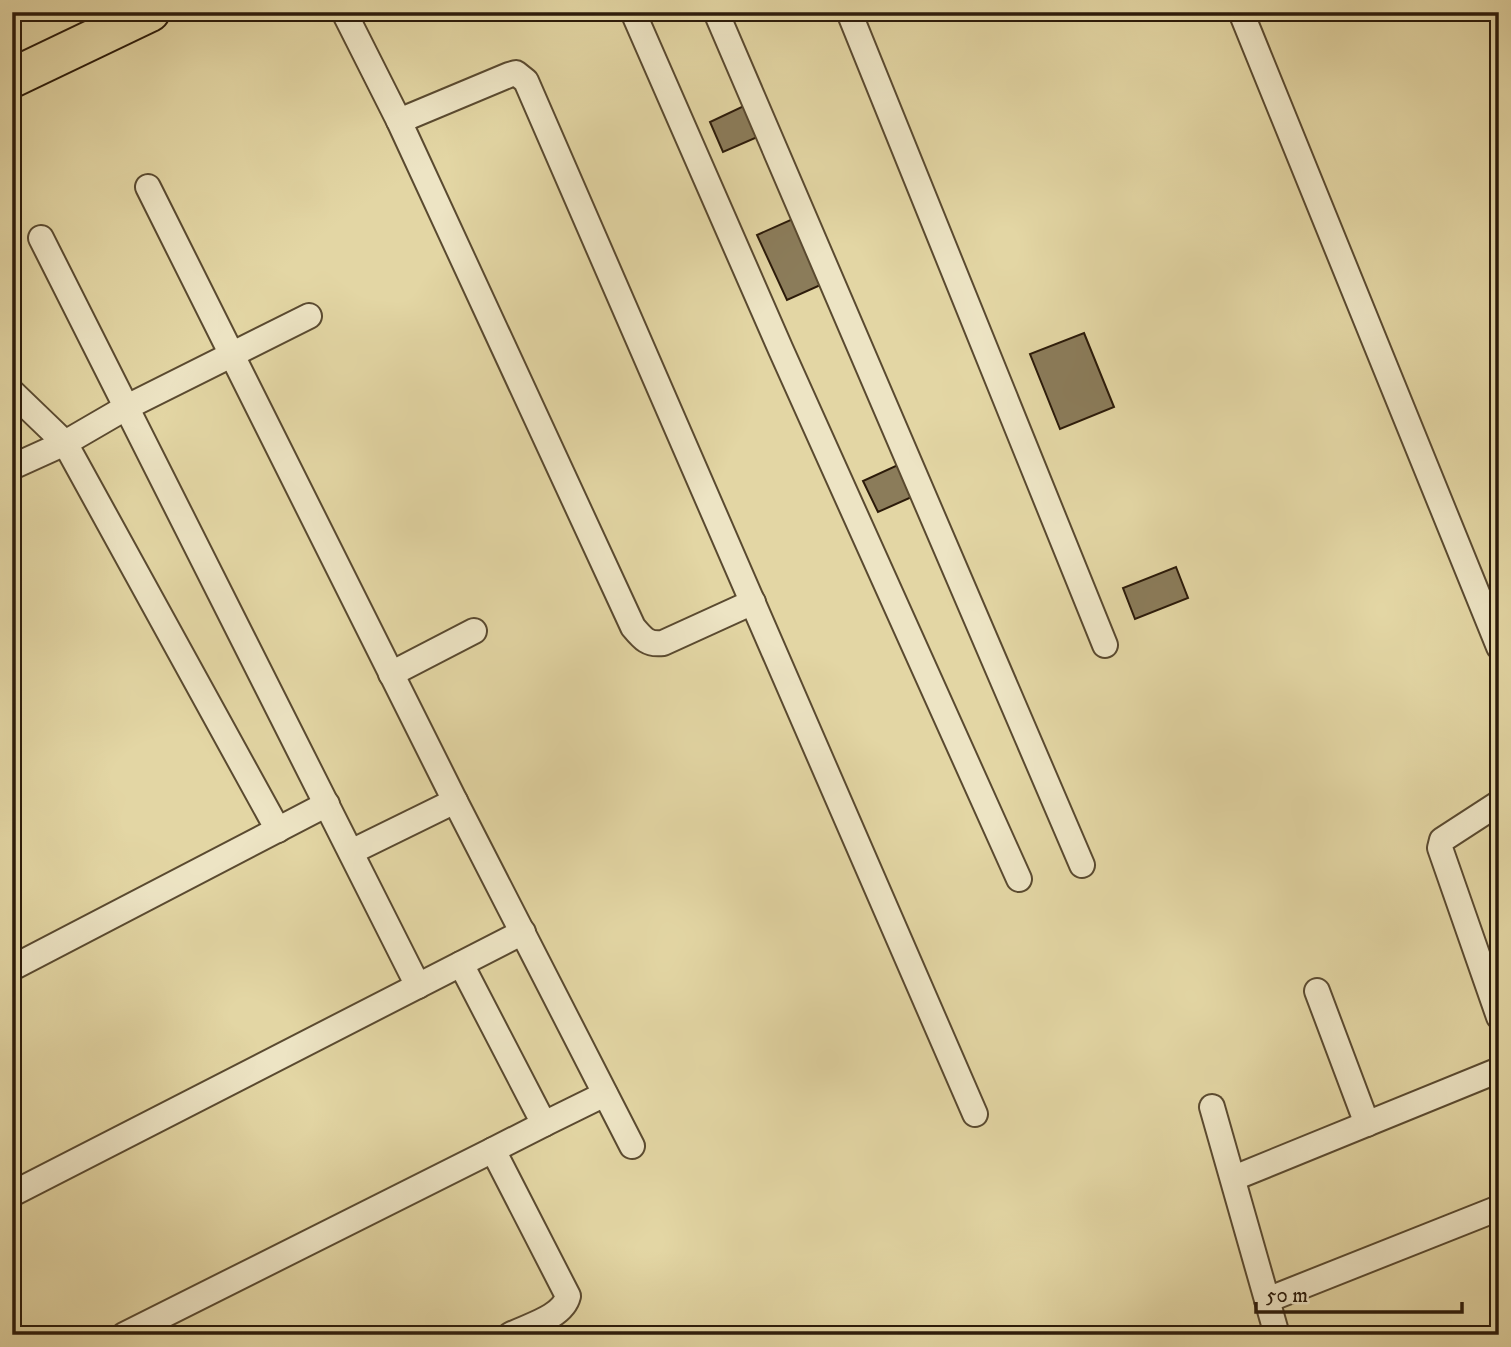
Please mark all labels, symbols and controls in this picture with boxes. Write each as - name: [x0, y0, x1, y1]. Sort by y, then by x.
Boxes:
- scale bar: [1256, 1270, 1462, 1314]
- text: 50 m: [1266, 1283, 1308, 1309]

